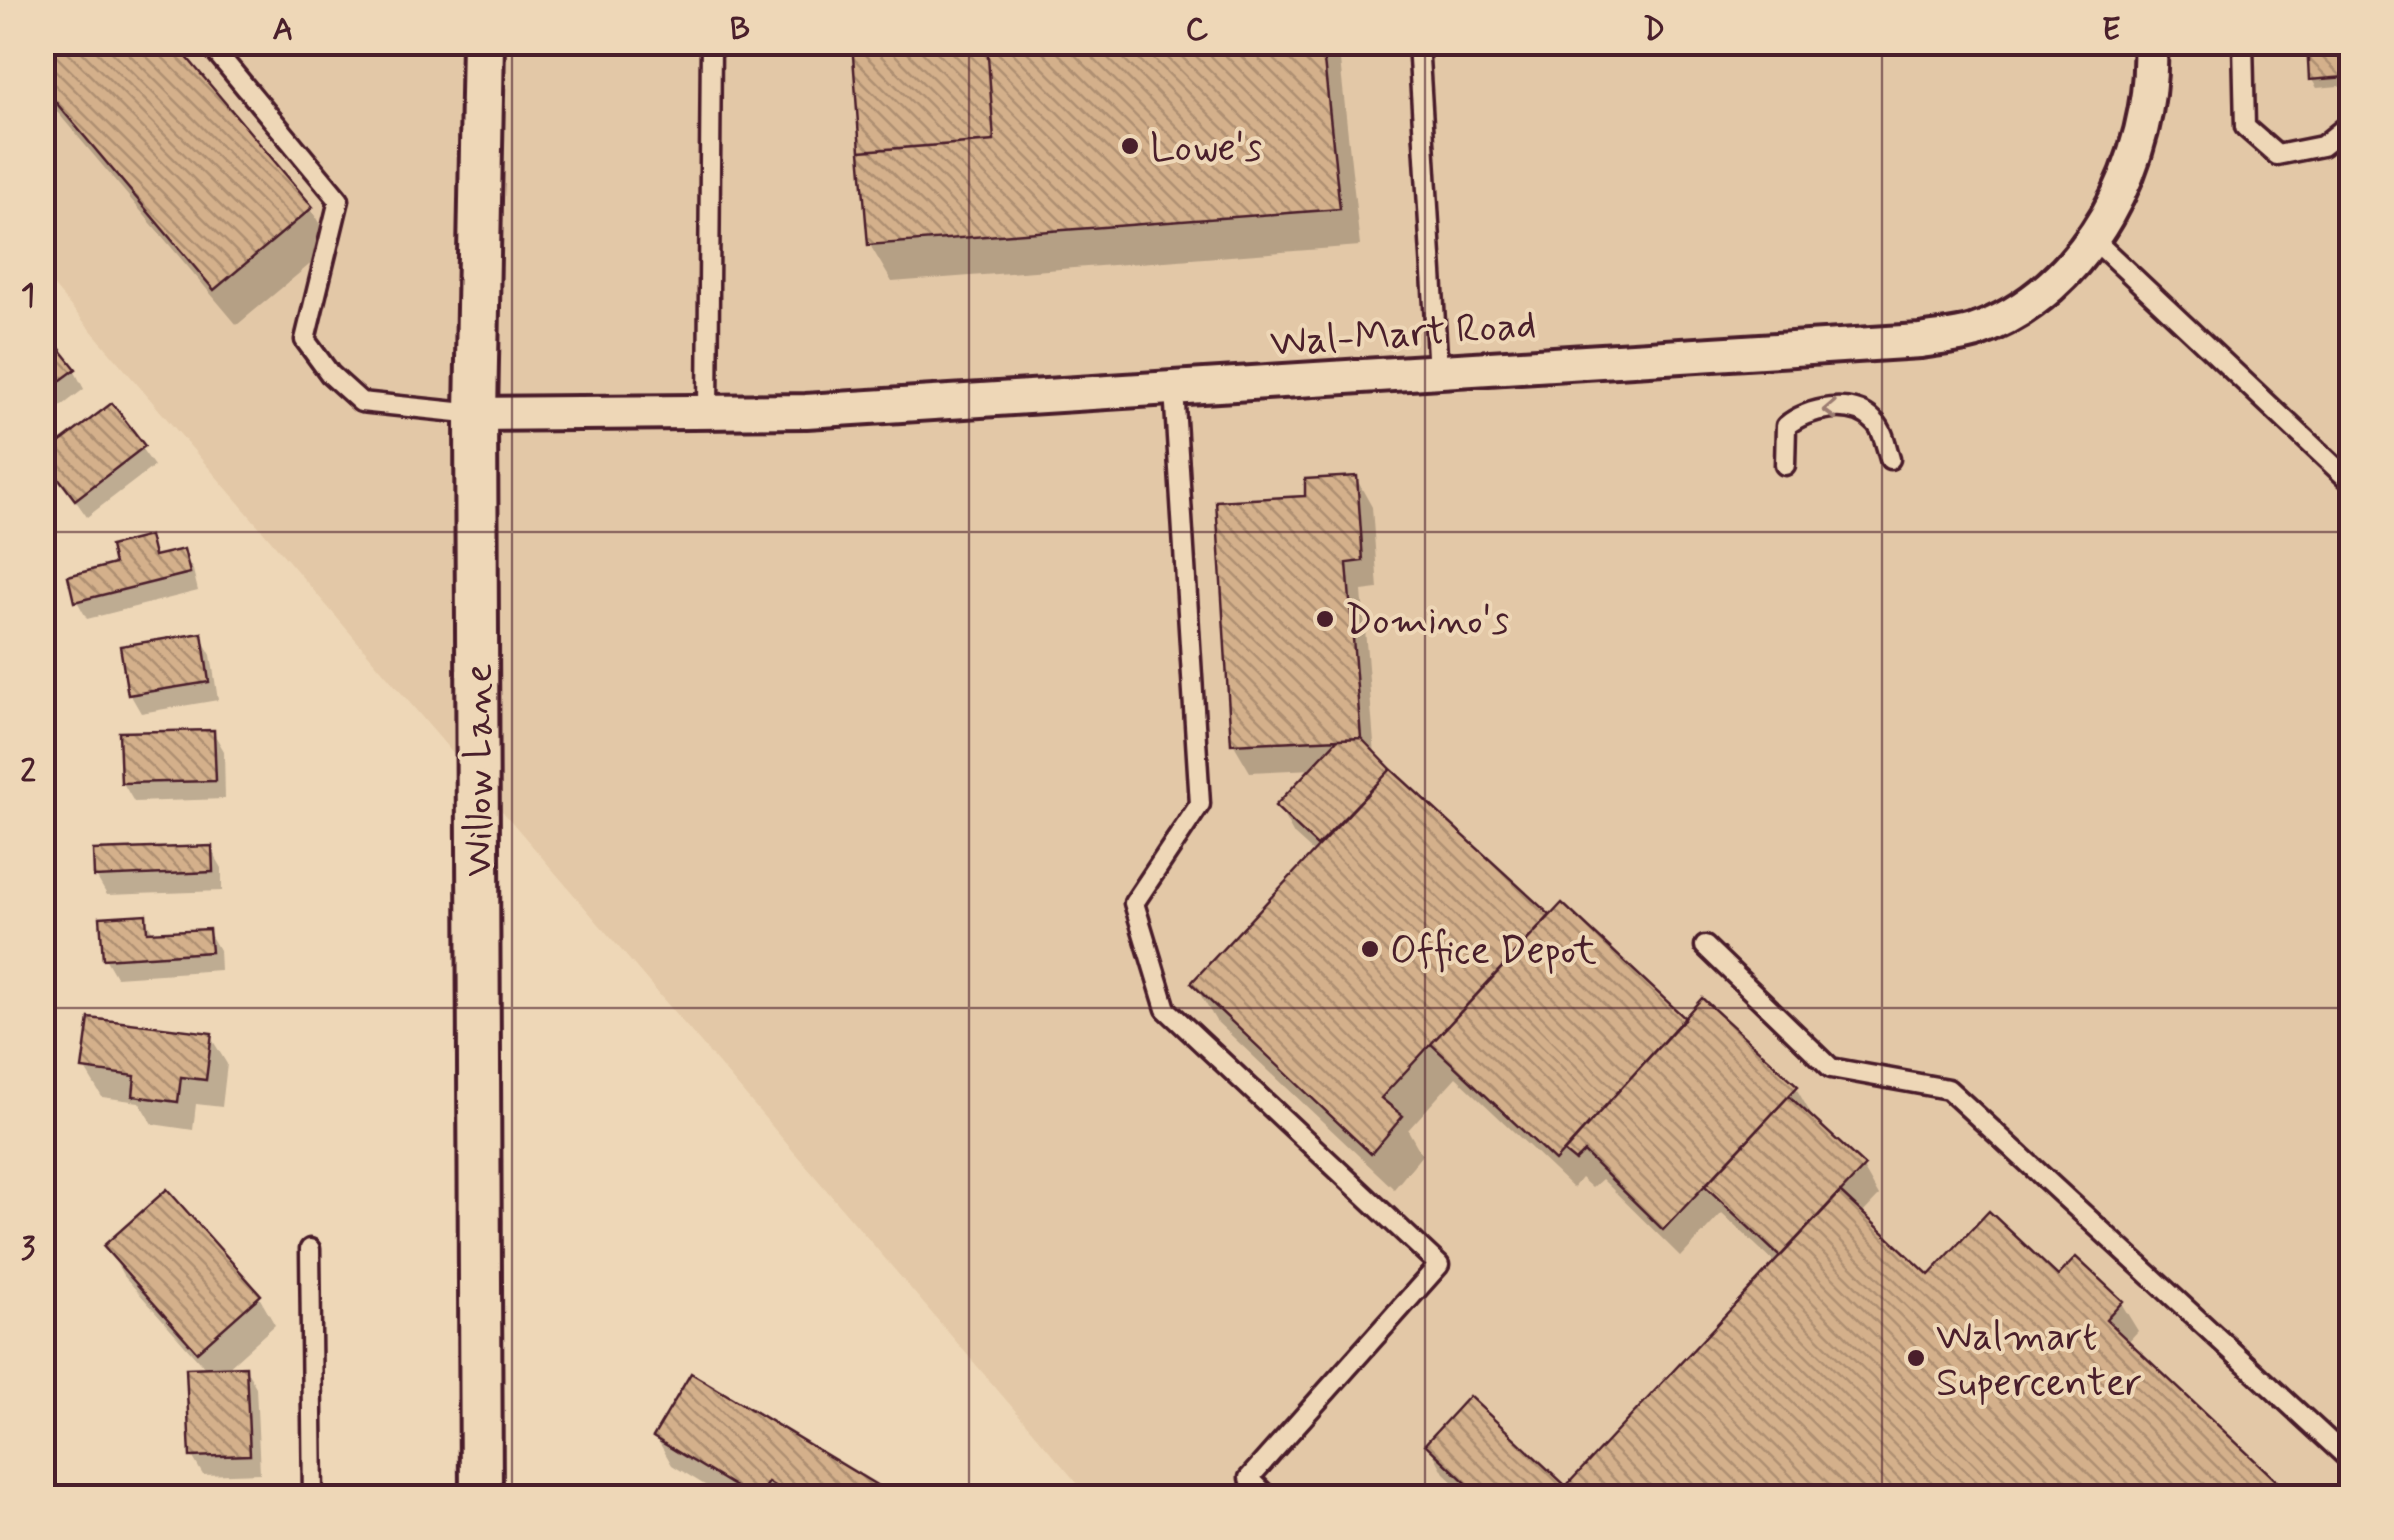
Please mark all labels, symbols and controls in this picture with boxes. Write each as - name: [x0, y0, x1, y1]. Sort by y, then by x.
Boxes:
- text: A: [273, 9, 293, 51]
- text: B: [730, 9, 750, 51]
- text: C: [1186, 9, 1209, 51]
- text: D: [1643, 9, 1665, 51]
- text: E: [2102, 9, 2121, 51]
- place label: Lowe's: [1150, 123, 1262, 175]
- marker: Lowe's: [1119, 135, 1141, 157]
- text: 1: [21, 275, 35, 317]
- street label: Wal-Mart Road: [1268, 300, 1538, 370]
- one-way arrow: [1822, 400, 1838, 421]
- place label: Domino's: [1345, 596, 1509, 648]
- marker: Domino's: [1314, 608, 1336, 630]
- street label: Willow Lane: [454, 663, 506, 877]
- text: 2: [20, 751, 36, 793]
- place label: Office Depot: [1390, 926, 1597, 978]
- marker: Office Depot: [1359, 938, 1381, 960]
- text: 3: [21, 1228, 36, 1270]
- place label: Walmart Supercenter: [1936, 1312, 2142, 1410]
- marker: Walmart Supercenter: [1905, 1347, 1927, 1369]

